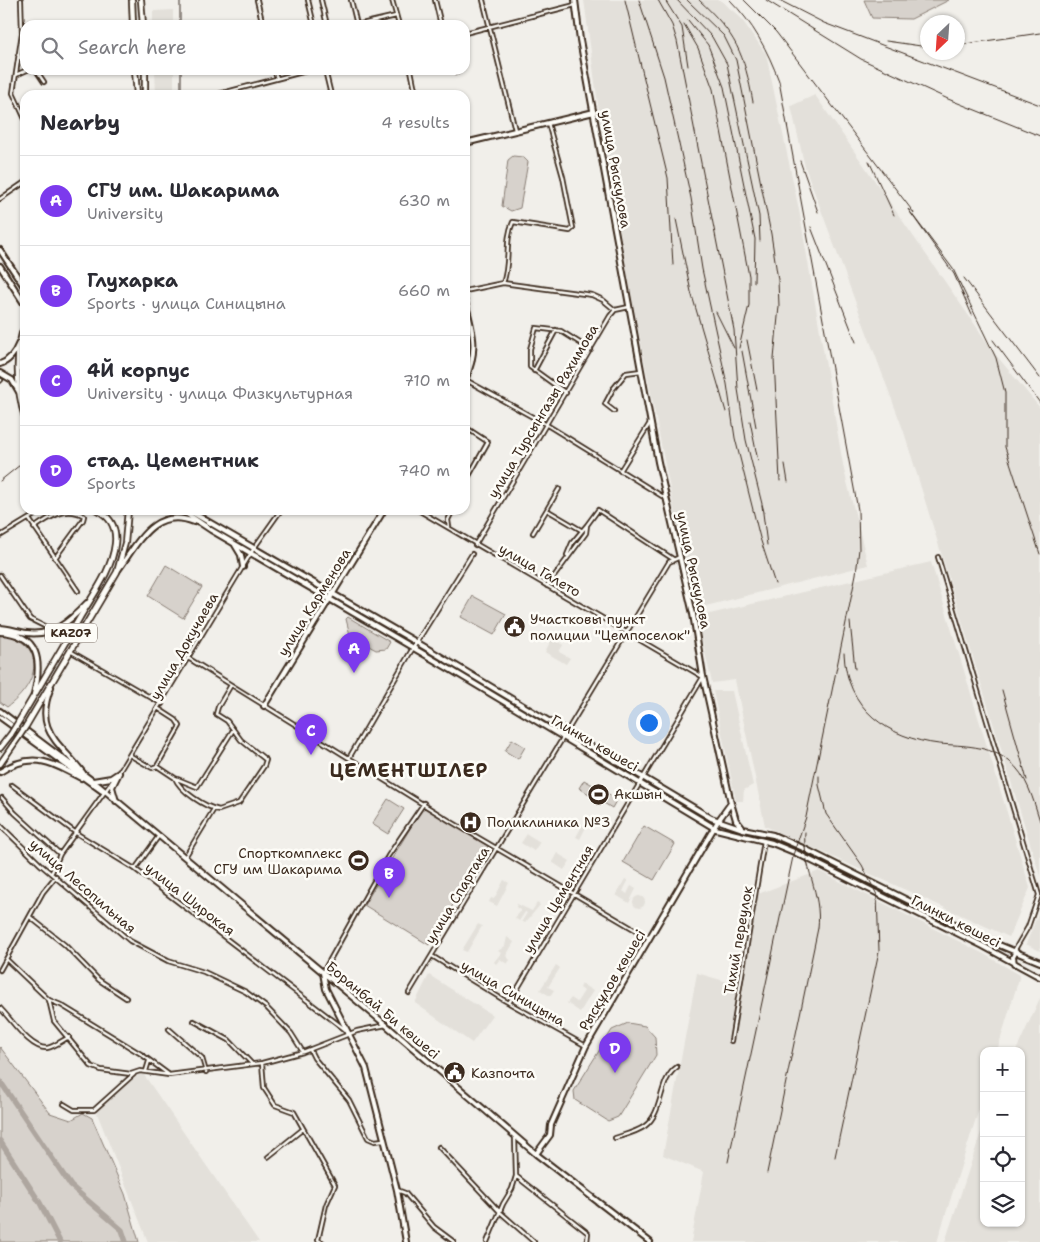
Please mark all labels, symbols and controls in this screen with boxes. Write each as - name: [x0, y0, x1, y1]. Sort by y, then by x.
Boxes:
- north arrow: [920, 15, 965, 60]
- search box: [20, 20, 470, 75]
- icon: search: [38, 34, 66, 62]
- text: Search here: [78, 35, 187, 60]
- text: Nearby: [40, 109, 120, 137]
- street label: улица Рыскулова: [597, 109, 635, 230]
- text: 4 results: [381, 112, 450, 133]
- text: СГУ им. Шакарима: [87, 178, 279, 203]
- text: A: [50, 190, 62, 211]
- text: 630 m: [398, 190, 450, 211]
- text: University: [87, 203, 163, 224]
- text: Глухарка: [87, 268, 178, 293]
- text: B: [51, 280, 61, 301]
- text: 660 m: [398, 280, 450, 301]
- text: Sports · улица Синицына: [87, 293, 286, 314]
- street label: улица Турсынгазы Рахимова: [484, 321, 602, 501]
- text: 4Й корпус: [87, 358, 190, 383]
- text: C: [51, 370, 61, 391]
- text: 710 m: [403, 370, 450, 391]
- text: University · улица Физкультурная: [87, 383, 353, 404]
- text: стад. Цементник: [87, 448, 259, 473]
- text: D: [50, 460, 62, 481]
- text: 740 m: [398, 460, 450, 481]
- text: Sports: [87, 473, 136, 494]
- street label: улица Рыскулова: [673, 510, 715, 631]
- street label: улица Галето: [496, 539, 584, 601]
- street label: улица Карменова: [274, 544, 355, 659]
- street label: улица Докучаева: [146, 589, 222, 703]
- place label: Участковы пункт полиции "Цемпоселок": [530, 610, 690, 644]
- public building icon: Участковы пункт полиции "Цемпоселок": [502, 615, 526, 639]
- road number: KAZ07: [45, 624, 97, 642]
- pin: A: [338, 632, 370, 673]
- your location: [636, 710, 662, 736]
- street label: Глинки көшесі: [548, 711, 642, 775]
- pin: C: [295, 714, 327, 755]
- district label: ЦЕМЕНТШІЛЕР: [330, 758, 488, 783]
- sports icon: Акшын: [586, 782, 610, 806]
- place label: Акшын: [614, 785, 662, 803]
- hospital icon: Поликлиника №3: [459, 810, 483, 834]
- place label: Поликлиника №3: [487, 813, 611, 831]
- street label: улица Лесопильная: [26, 835, 140, 937]
- street label: улица Цементная: [519, 841, 597, 957]
- street label: улица Спартака: [421, 843, 493, 947]
- place label: Спорткомплекс СГУ им Шакарима: [214, 844, 342, 878]
- sports icon: Спорткомплекс СГУ им Шакарима: [346, 849, 370, 873]
- pin: B: [373, 857, 405, 898]
- street label: улица Широкая: [141, 858, 239, 940]
- street label: Тихий переулок: [720, 884, 756, 996]
- street label: Глинки көшесі: [908, 891, 1004, 951]
- street label: Рысқұлов көшесі: [575, 926, 649, 1034]
- street label: улица Синицына: [458, 956, 569, 1030]
- street label: Боранбай Би көшесі: [322, 957, 444, 1063]
- pin: D: [599, 1032, 631, 1073]
- map controls: [980, 1047, 1025, 1227]
- button: +: [980, 1047, 1025, 1092]
- public building icon: Казпочта: [443, 1061, 467, 1085]
- place label: Казпочта: [471, 1064, 535, 1082]
- button: −: [980, 1092, 1025, 1137]
- button: locate: [980, 1137, 1025, 1182]
- button: layers: [980, 1182, 1025, 1227]

